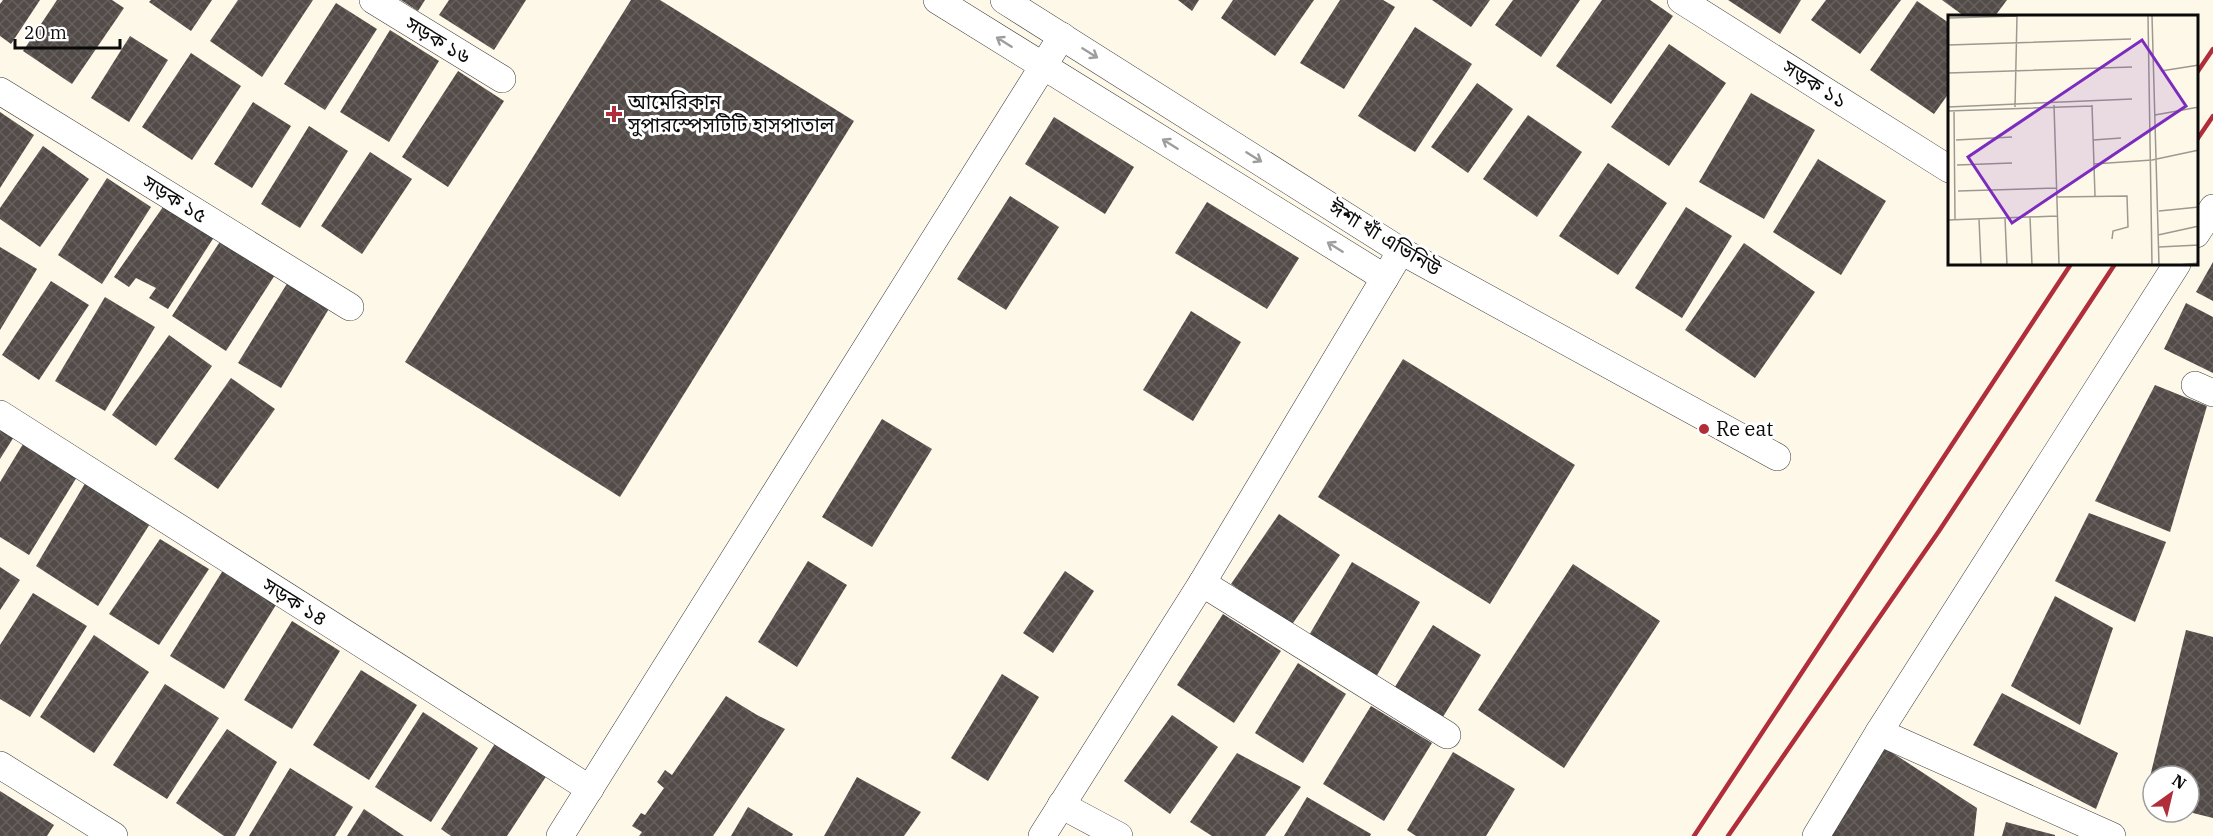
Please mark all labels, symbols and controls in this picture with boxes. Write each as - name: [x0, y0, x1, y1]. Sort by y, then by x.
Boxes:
- street label: সড়ক ১৬: [400, 9, 476, 70]
- scale bar: [15, 12, 120, 50]
- inset map: [1948, 15, 2198, 266]
- text: 20 m: [24, 21, 67, 44]
- one-way arrow: [996, 35, 1013, 47]
- one-way arrow: [1081, 47, 1098, 59]
- street label: সড়ক ১১: [1777, 53, 1853, 114]
- place label: আমেরিকান সুপারস্পেসটিটি হাসপাতাল: [627, 88, 835, 138]
- marker: আমেরিকান সুপারস্পেসটিটি হাসপাতাল: [605, 105, 623, 123]
- one-way arrow: [1162, 138, 1179, 150]
- one-way arrow: [1245, 152, 1262, 164]
- street label: সড়ক ১৫: [137, 168, 213, 229]
- street label: ঈশা খাঁ এভিনিউ: [1323, 193, 1447, 282]
- one-way arrow: [1327, 241, 1344, 254]
- place label: Re eat: [1716, 415, 1773, 442]
- marker: Re eat: [1697, 422, 1711, 436]
- street label: সড়ক ১৪: [257, 571, 333, 632]
- north arrow: [2141, 764, 2201, 824]
- text: N: [2169, 770, 2190, 793]

